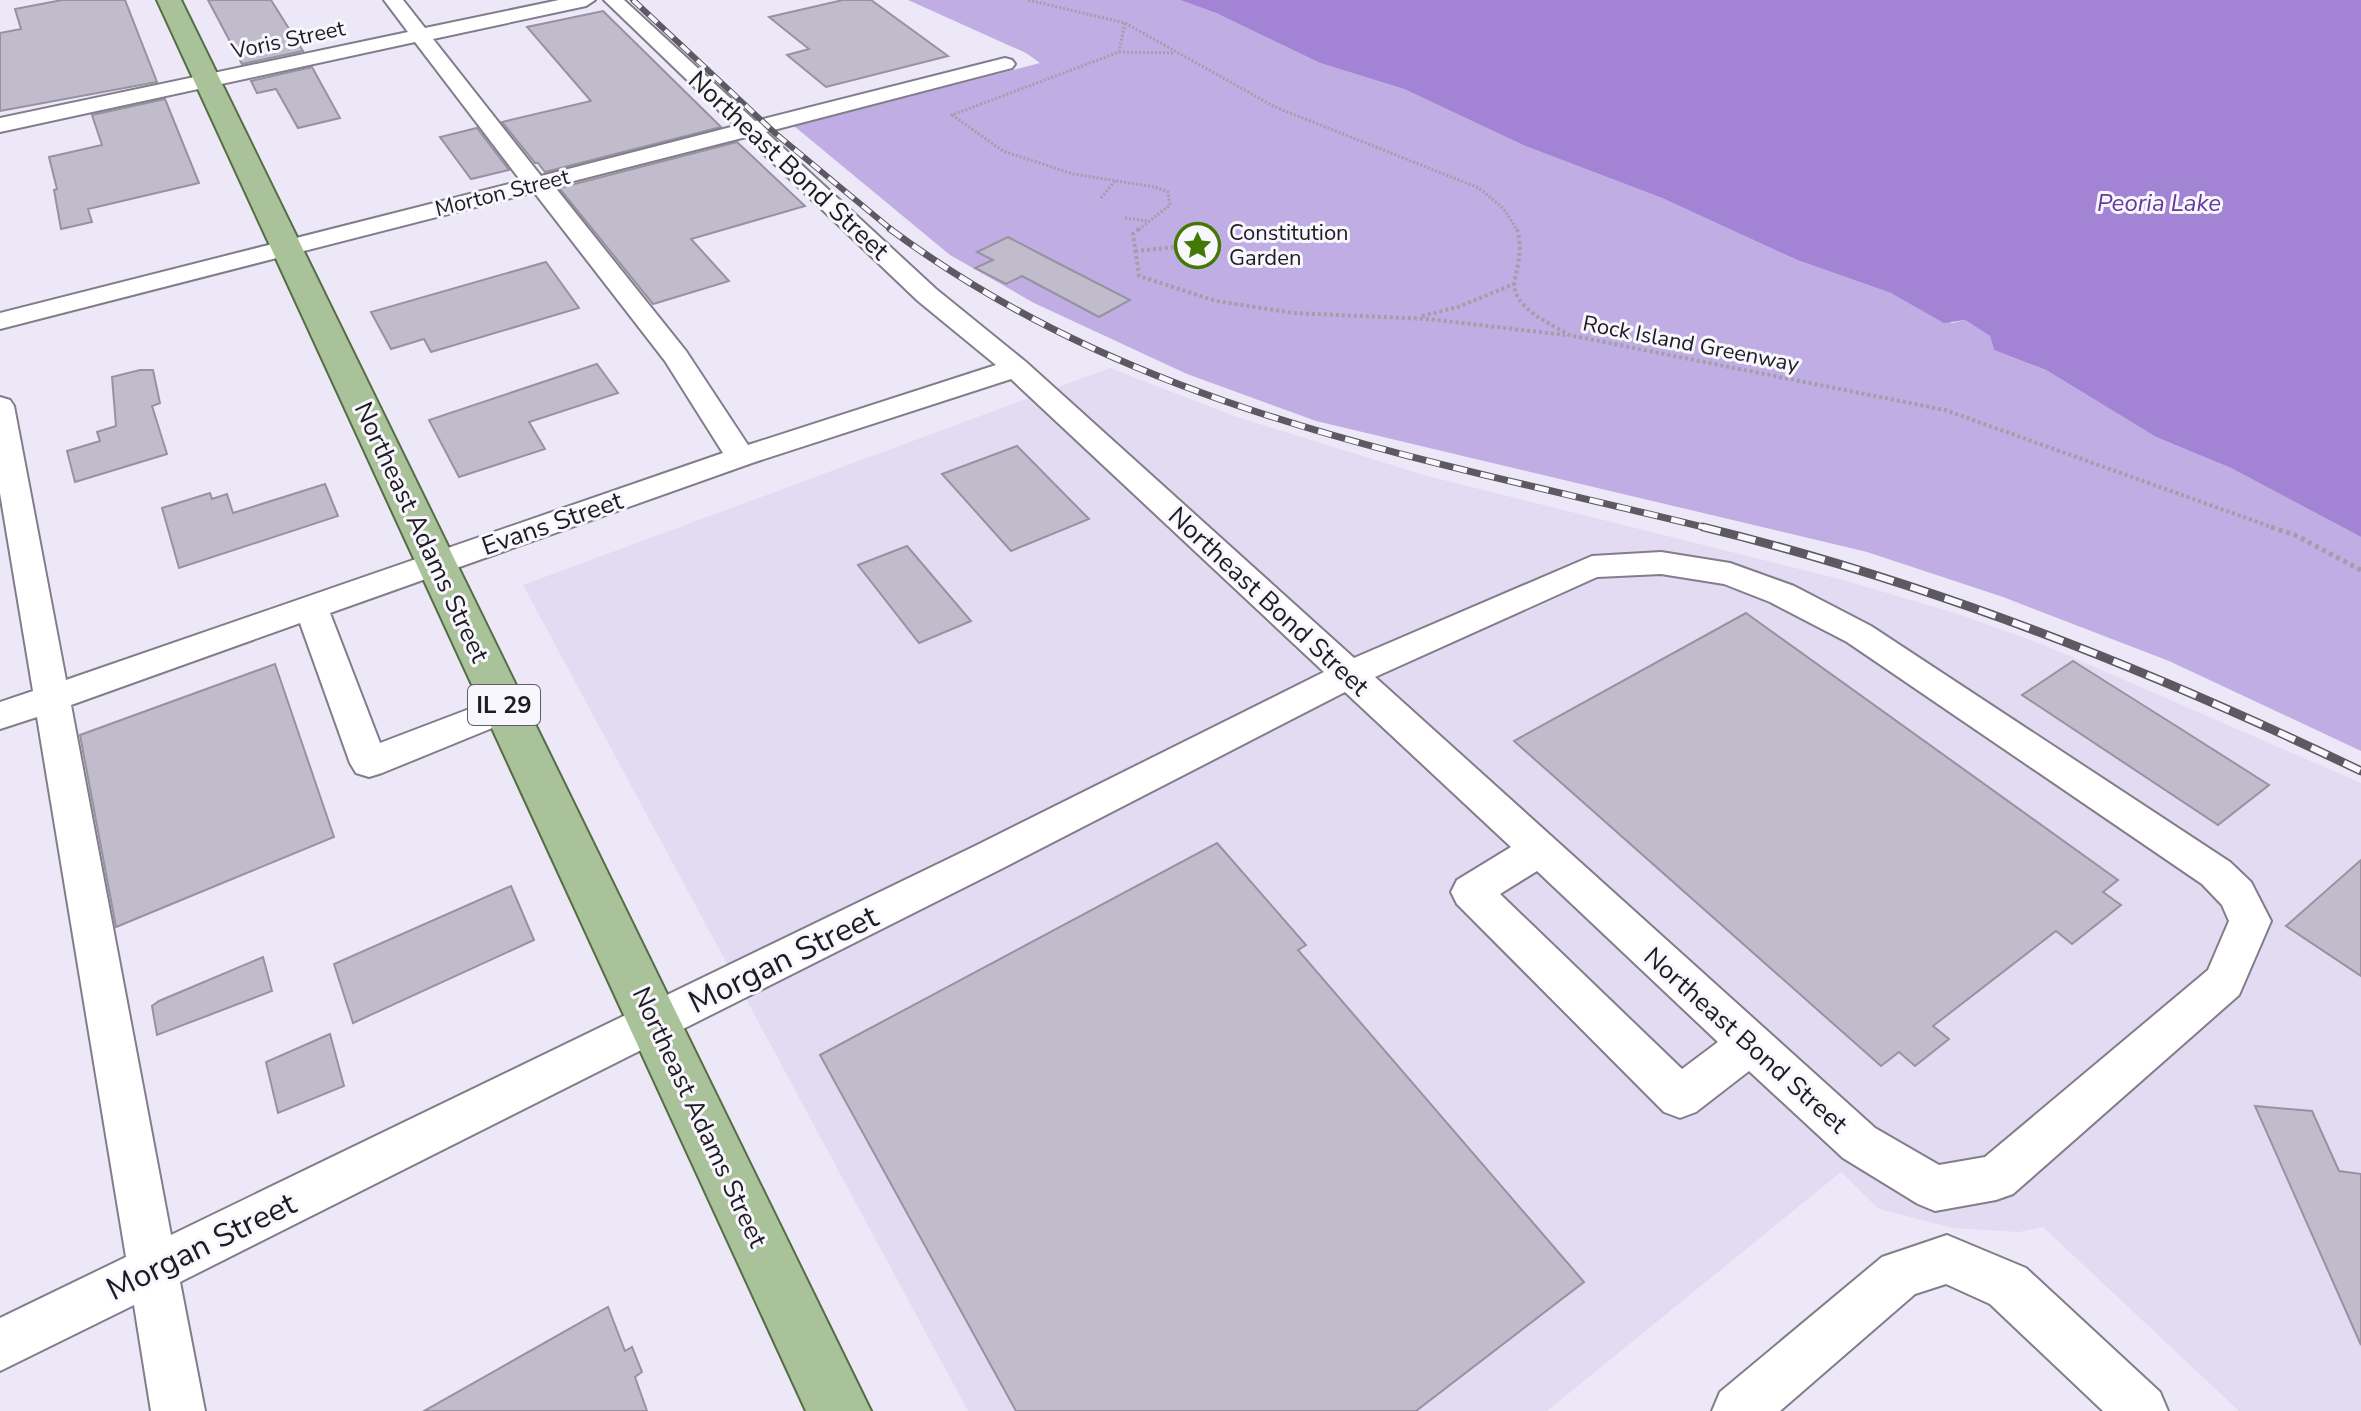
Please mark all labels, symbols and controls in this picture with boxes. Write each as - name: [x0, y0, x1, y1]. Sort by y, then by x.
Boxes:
- street label: Voris Street: [228, 13, 348, 67]
- street label: Northeast Bond Street: [681, 63, 897, 268]
- street label: Morton Street: [432, 162, 573, 224]
- water label: Peoria Lake: [2097, 187, 2221, 219]
- place label: Constitution Garden: [1229, 218, 1349, 273]
- place icon: Constitution Garden: [1174, 221, 1222, 269]
- street label: Rock Island Greenway: [1580, 308, 1802, 380]
- street label: Northeast Adams Street: [346, 396, 498, 669]
- street label: Evans Street: [477, 483, 628, 564]
- street label: Northeast Bond Street: [1161, 499, 1377, 704]
- road number: IL 29: [468, 685, 540, 725]
- street label: Morgan Street: [681, 895, 886, 1024]
- street label: Northeast Bond Street: [1636, 939, 1856, 1142]
- street label: Northeast Adams Street: [624, 981, 776, 1254]
- street label: Morgan Street: [99, 1182, 304, 1311]

